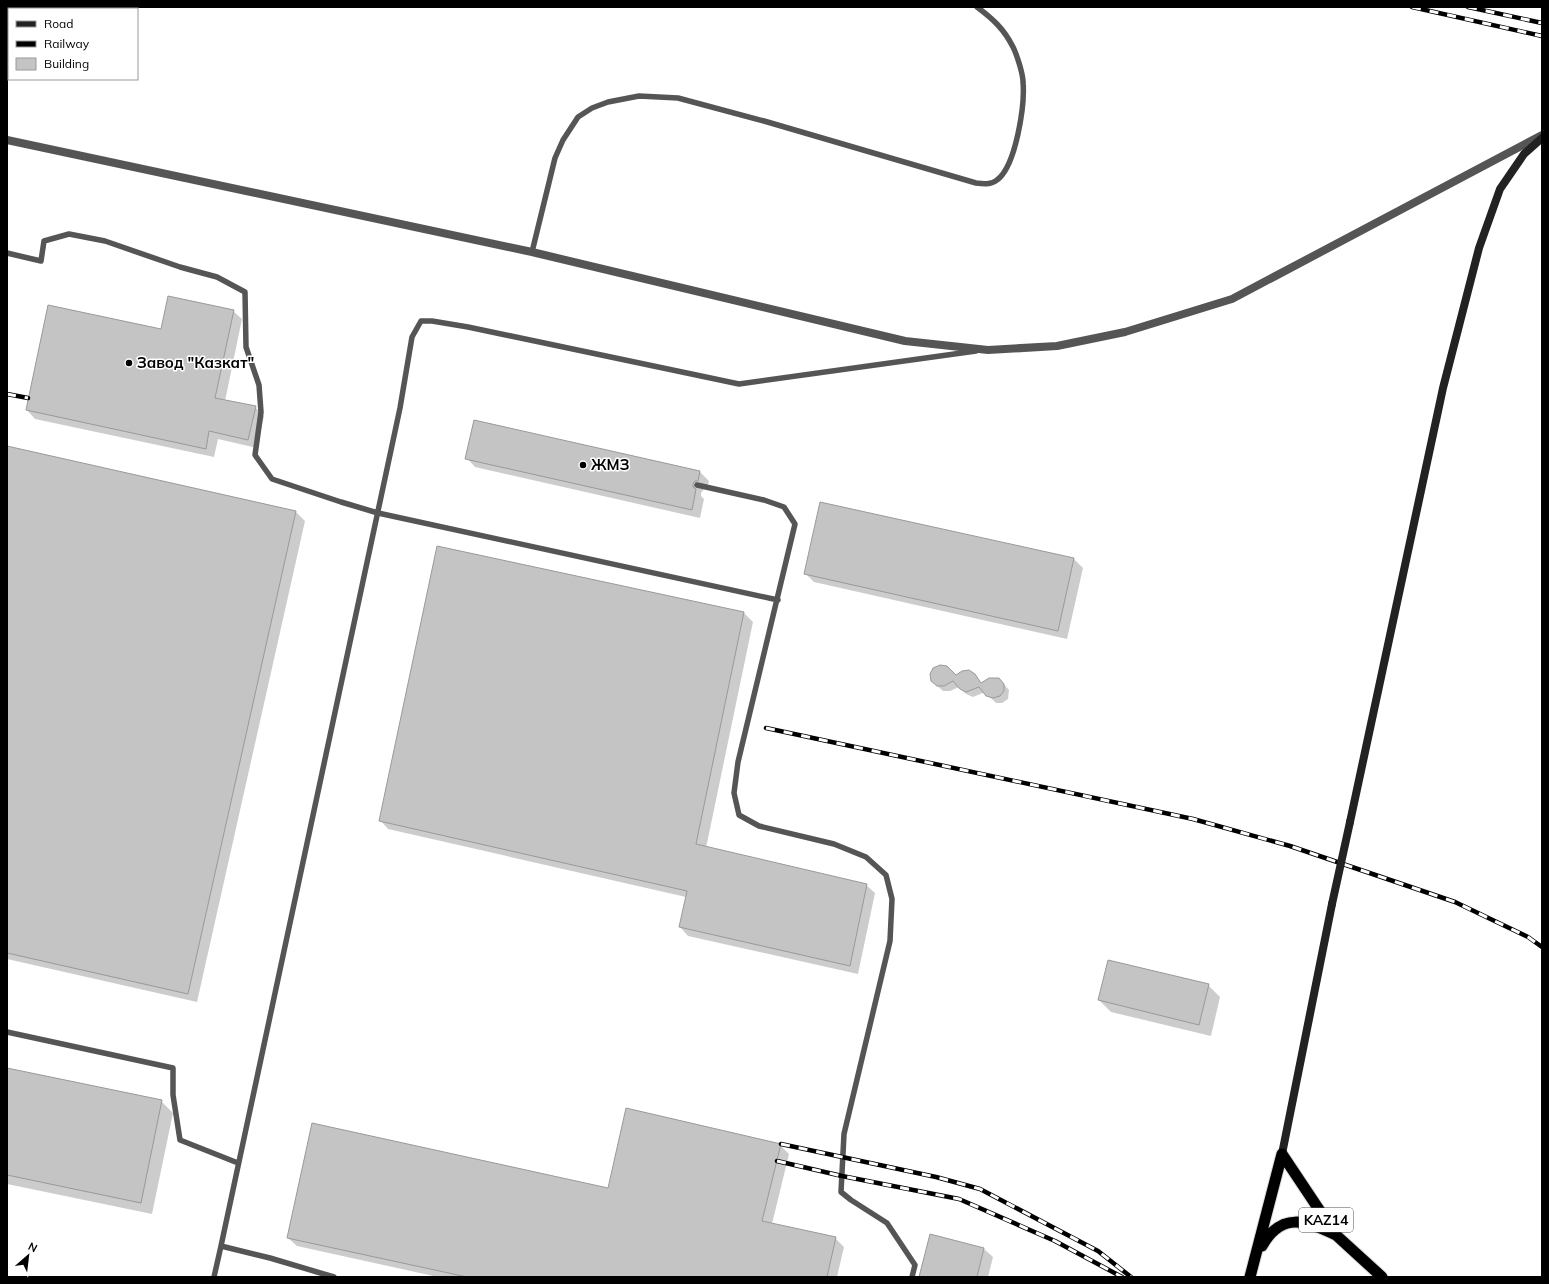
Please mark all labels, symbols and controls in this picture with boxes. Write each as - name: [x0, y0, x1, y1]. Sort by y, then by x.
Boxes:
- legend: [8, 8, 138, 80]
- text: Road: [44, 16, 73, 31]
- text: Railway: [44, 36, 90, 51]
- text: Building: [44, 56, 89, 71]
- place label: Завод "Казкат": [137, 353, 254, 372]
- marker: Завод "Казкат": [124, 358, 134, 368]
- place label: ЖМЗ: [591, 455, 629, 474]
- marker: ЖМЗ: [578, 460, 588, 470]
- road number: KAZ14: [1299, 1208, 1353, 1232]
- north arrow: [8, 1236, 48, 1276]
- text: N: [26, 1239, 40, 1255]

